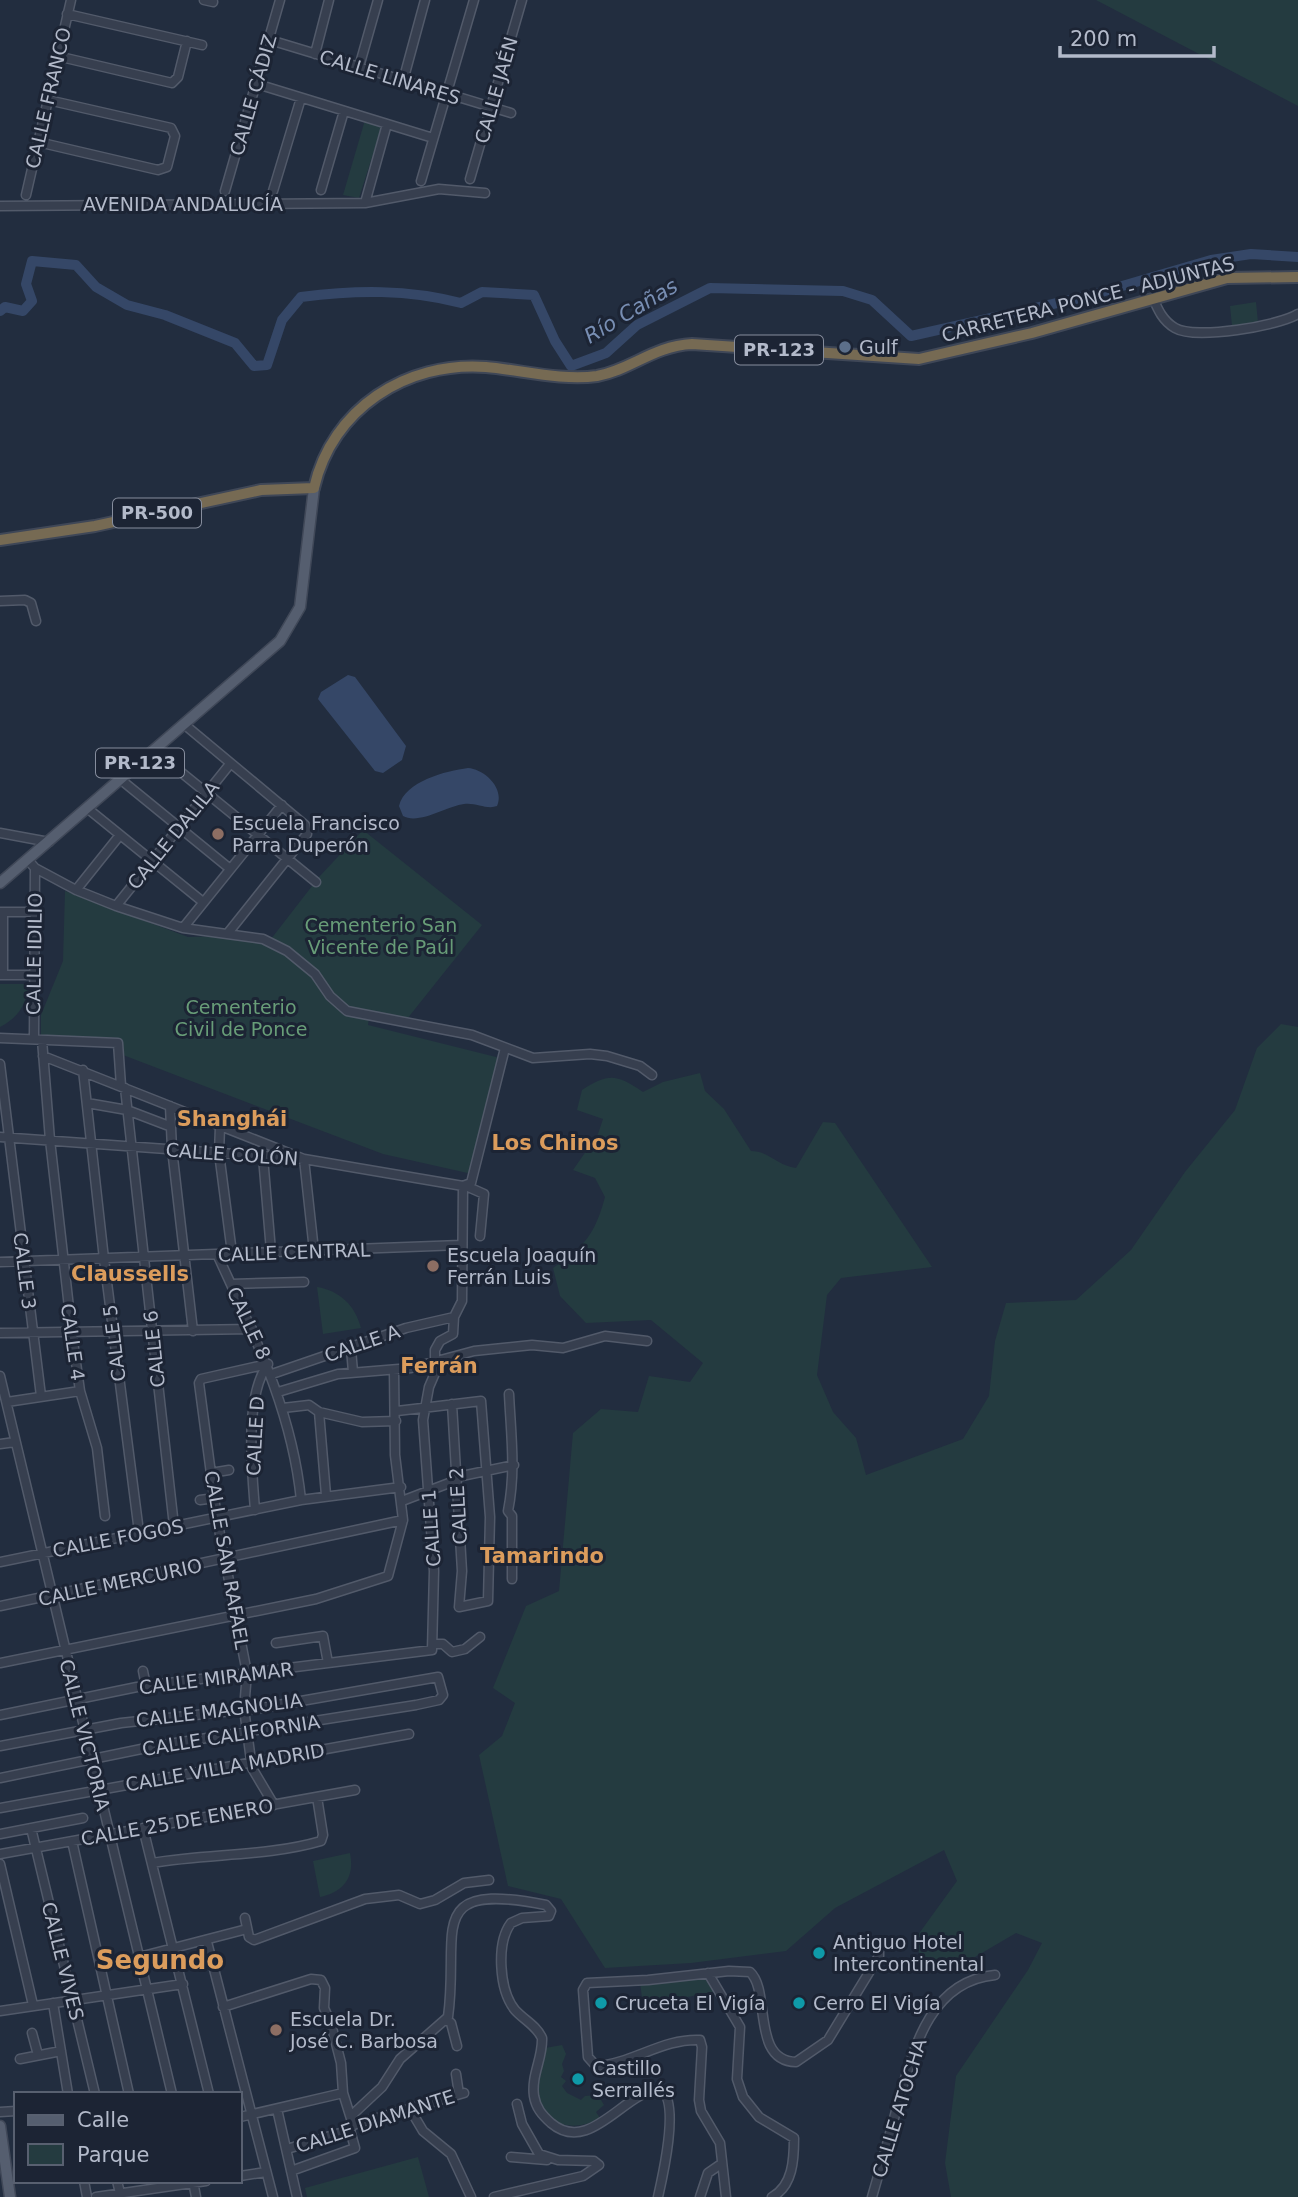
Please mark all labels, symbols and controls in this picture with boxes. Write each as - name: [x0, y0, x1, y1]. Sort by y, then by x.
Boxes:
- scale bar: [1060, 14, 1214, 58]
- street label: CALLE FRANCO: [21, 25, 75, 171]
- text: 200 m: [1070, 27, 1137, 51]
- street label: CALLE CÁDIZ: [225, 32, 281, 158]
- street label: CALLE JAÉN: [470, 34, 522, 146]
- street label: CALLE LINARES: [317, 45, 463, 109]
- street label: AVENIDA ANDALUCÍA: [83, 193, 283, 215]
- street label: CARRETERA PONCE - ADJUNTAS: [939, 252, 1237, 346]
- water label: Río Cañas: [580, 274, 682, 348]
- road number: PR-123: [735, 336, 823, 364]
- place label: Gulf: [859, 336, 899, 358]
- marker: Gulf: [837, 339, 853, 355]
- road number: PR-500: [113, 499, 201, 528]
- road number: PR-123: [96, 748, 184, 778]
- street label: CALLE DALILA: [123, 776, 223, 894]
- place label: Escuela Francisco Parra Duperón: [232, 812, 400, 856]
- marker: Escuela Francisco Parra Duperón: [210, 826, 226, 842]
- street label: CALLE IDILIO: [22, 893, 46, 1015]
- park label: Cementerio San Vicente de Paúl: [305, 914, 457, 958]
- park label: Cementerio Civil de Ponce: [175, 996, 307, 1040]
- district label: Shanghái: [177, 1107, 287, 1131]
- district label: Los Chinos: [491, 1131, 619, 1155]
- street label: CALLE COLÓN: [165, 1137, 299, 1170]
- street label: CALLE 3: [9, 1231, 41, 1311]
- street label: CALLE CENTRAL: [217, 1238, 371, 1266]
- place label: Escuela Joaquín Ferrán Luis: [447, 1244, 596, 1288]
- marker: Escuela Joaquín Ferrán Luis: [425, 1258, 441, 1274]
- district label: Claussells: [71, 1262, 189, 1286]
- street label: CALLE 8: [223, 1283, 275, 1363]
- street label: CALLE 4: [57, 1302, 89, 1382]
- street label: CALLE 5: [98, 1303, 130, 1383]
- street label: CALLE 6: [139, 1309, 169, 1389]
- street label: CALLE A: [321, 1320, 403, 1366]
- district label: Ferrán: [400, 1354, 478, 1378]
- street label: CALLE D: [242, 1395, 268, 1477]
- street label: CALLE 2: [445, 1467, 471, 1545]
- street label: CALLE SAN RAFAEL: [200, 1469, 254, 1652]
- street label: CALLE 1: [417, 1489, 445, 1567]
- street label: CALLE FOGOS: [51, 1515, 185, 1561]
- district label: Tamarindo: [480, 1544, 604, 1568]
- street label: CALLE MERCURIO: [36, 1554, 204, 1610]
- street label: CALLE VICTORIA: [55, 1657, 115, 1813]
- street label: CALLE MIRAMAR: [137, 1658, 295, 1698]
- street label: CALLE MAGNOLIA: [134, 1689, 304, 1731]
- street label: CALLE CALIFORNIA: [140, 1710, 322, 1760]
- street label: CALLE VILLA MADRID: [124, 1739, 326, 1795]
- street label: CALLE 25 DE ENERO: [79, 1794, 275, 1850]
- street label: CALLE VIVES: [38, 1900, 88, 2022]
- place label: Antiguo Hotel Intercontinental: [833, 1931, 984, 1975]
- district label: Segundo: [96, 1945, 224, 1975]
- marker: Antiguo Hotel Intercontinental: [811, 1945, 827, 1961]
- place label: Cruceta El Vigía: [615, 1992, 766, 2014]
- place label: Cerro El Vigía: [813, 1992, 941, 2014]
- marker: Cruceta El Vigía: [593, 1995, 609, 2011]
- marker: Cerro El Vigía: [791, 1995, 807, 2011]
- place label: Escuela Dr. José C. Barbosa: [289, 2008, 438, 2052]
- marker: Escuela Dr. José C. Barbosa: [268, 2022, 284, 2038]
- street label: CALLE ATOCHA: [867, 2036, 931, 2180]
- place label: Castillo Serrallés: [592, 2057, 675, 2101]
- marker: Castillo Serrallés: [570, 2071, 586, 2087]
- street label: CALLE DIAMANTE: [293, 2085, 457, 2157]
- legend: [14, 2092, 242, 2183]
- text: Calle: [77, 2108, 129, 2132]
- text: Parque: [77, 2143, 149, 2167]

